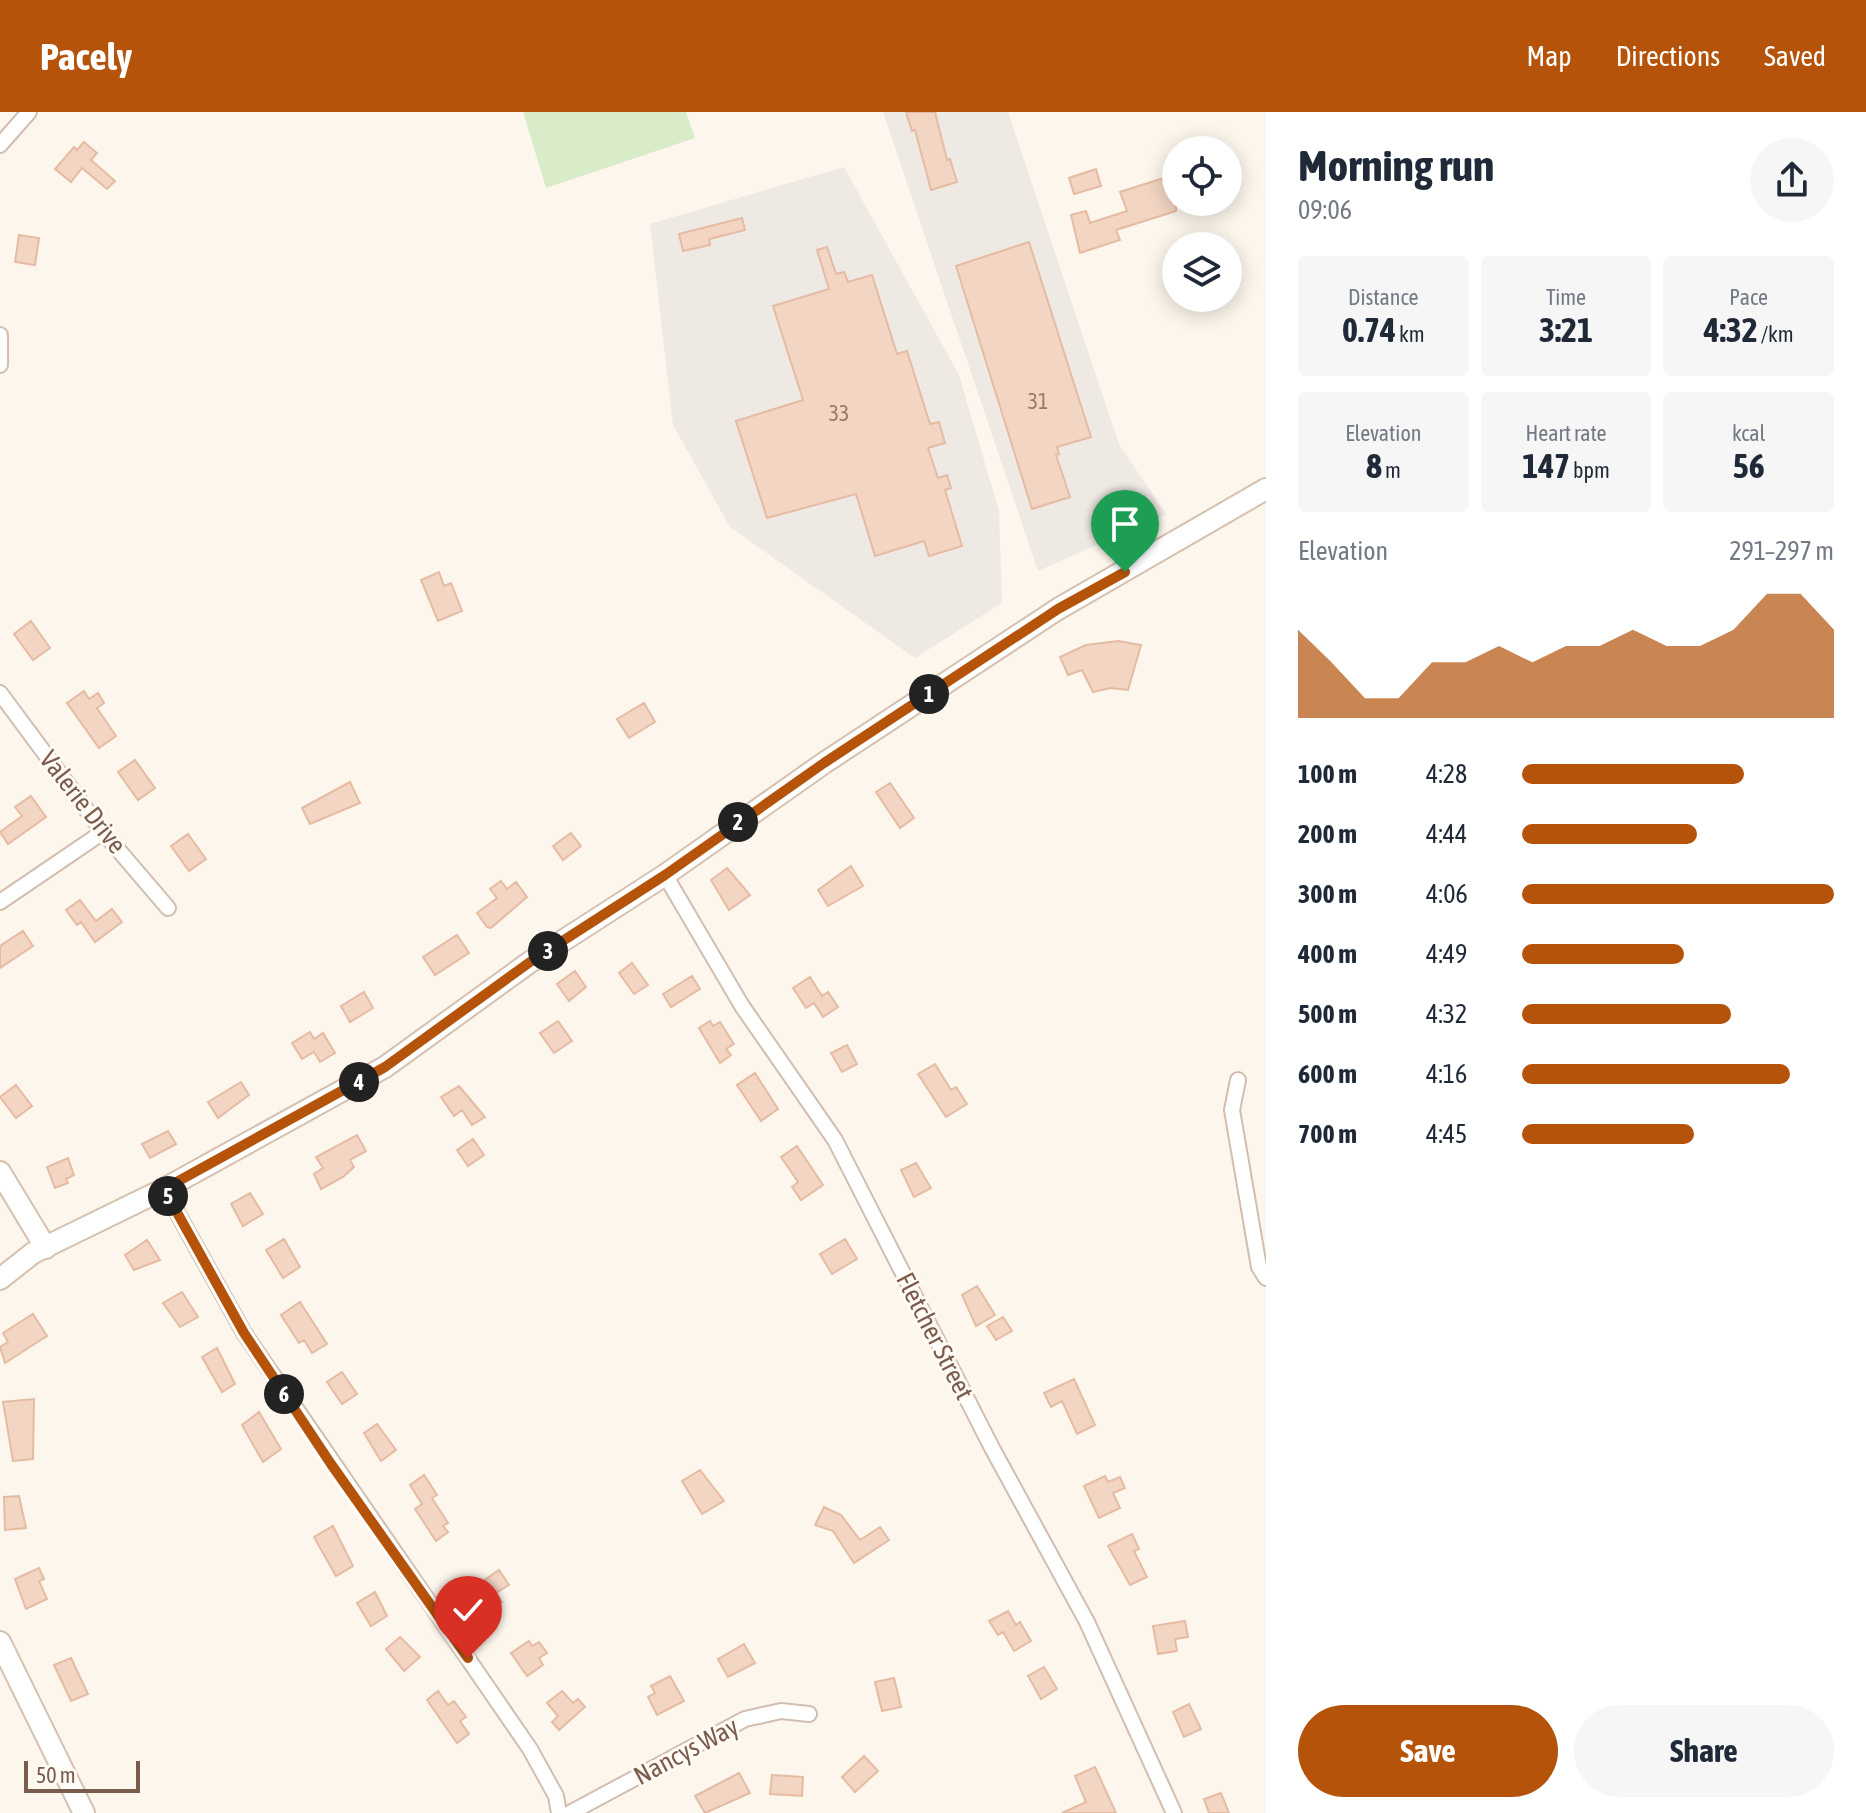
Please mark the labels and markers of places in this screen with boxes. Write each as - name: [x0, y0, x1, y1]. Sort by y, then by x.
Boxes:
- pin: [1091, 490, 1159, 572]
- pin: 1: [909, 674, 949, 714]
- pin: 2: [718, 802, 758, 842]
- pin: 3: [528, 931, 568, 971]
- pin: 4: [339, 1062, 379, 1102]
- pin: 5: [148, 1176, 188, 1216]
- pin: 6: [264, 1374, 304, 1414]
- pin: [434, 1576, 502, 1658]

